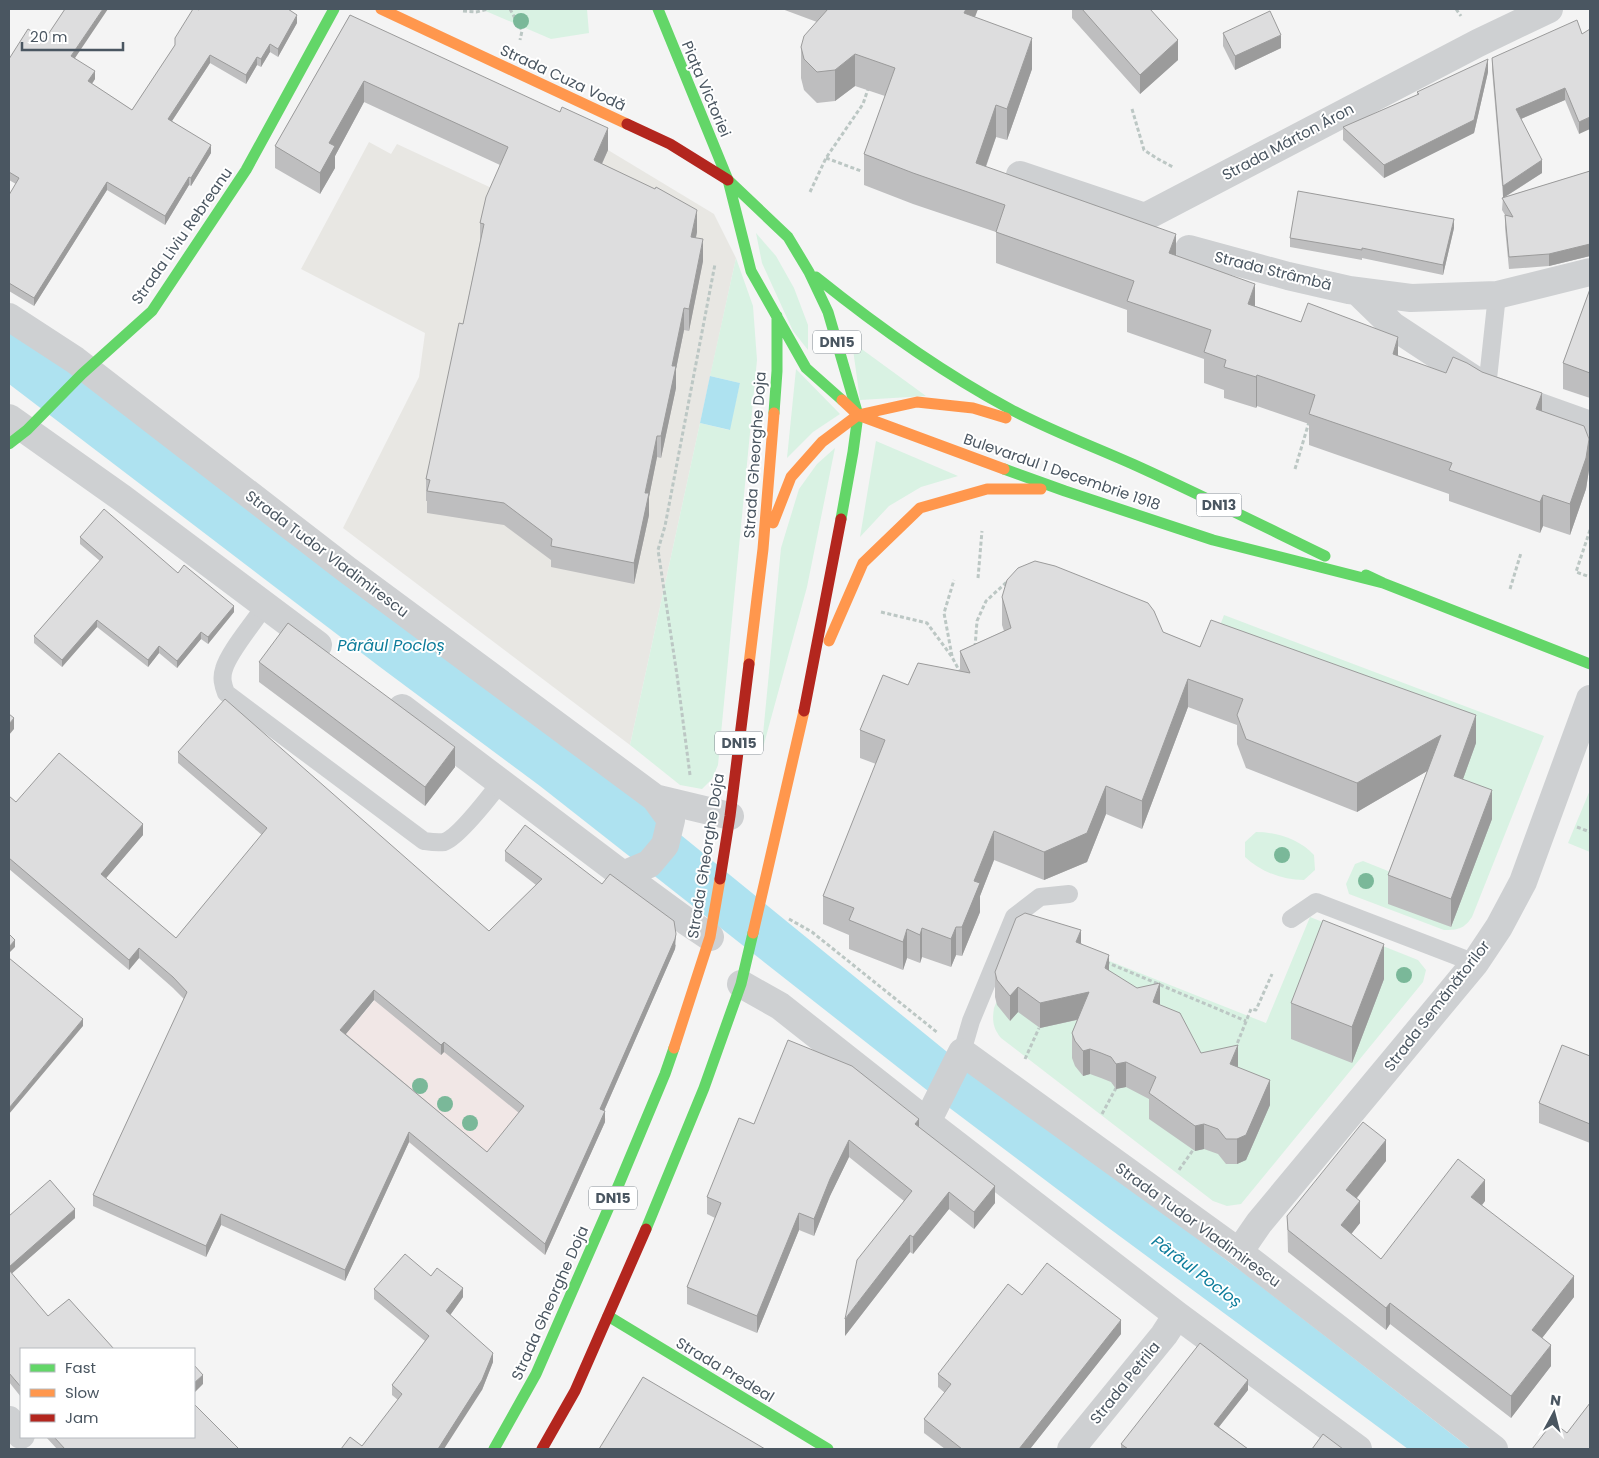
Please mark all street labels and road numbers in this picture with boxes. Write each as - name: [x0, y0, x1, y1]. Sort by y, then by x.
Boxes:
- street label: Piața Victoriei: [677, 38, 736, 140]
- street label: Strada Cuza Vodă: [497, 39, 629, 116]
- street label: Strada Márton Áron: [1218, 98, 1357, 185]
- street label: Strada Liviu Rebreanu: [126, 163, 237, 308]
- street label: Strada Strâmbă: [1212, 246, 1334, 295]
- road number: DN15: [813, 331, 861, 354]
- street label: Strada Gheorghe Doja: [738, 371, 771, 539]
- street label: Bulevardul 1 Decembrie 1918: [961, 428, 1164, 515]
- street label: Strada Tudor Vladimirescu: [241, 485, 413, 622]
- road number: DN13: [1196, 494, 1242, 516]
- road number: DN15: [715, 731, 763, 754]
- street label: Strada Gheorghe Doja: [682, 772, 729, 940]
- street label: Strada Semănătorilor: [1379, 935, 1495, 1076]
- street label: Strada Tudor Vladimirescu: [1111, 1157, 1285, 1292]
- road number: DN15: [589, 1186, 637, 1210]
- street label: Strada Gheorghe Doja: [506, 1222, 593, 1383]
- street label: Strada Predeal: [672, 1332, 778, 1407]
- street label: Strada Petrila: [1085, 1337, 1165, 1428]

